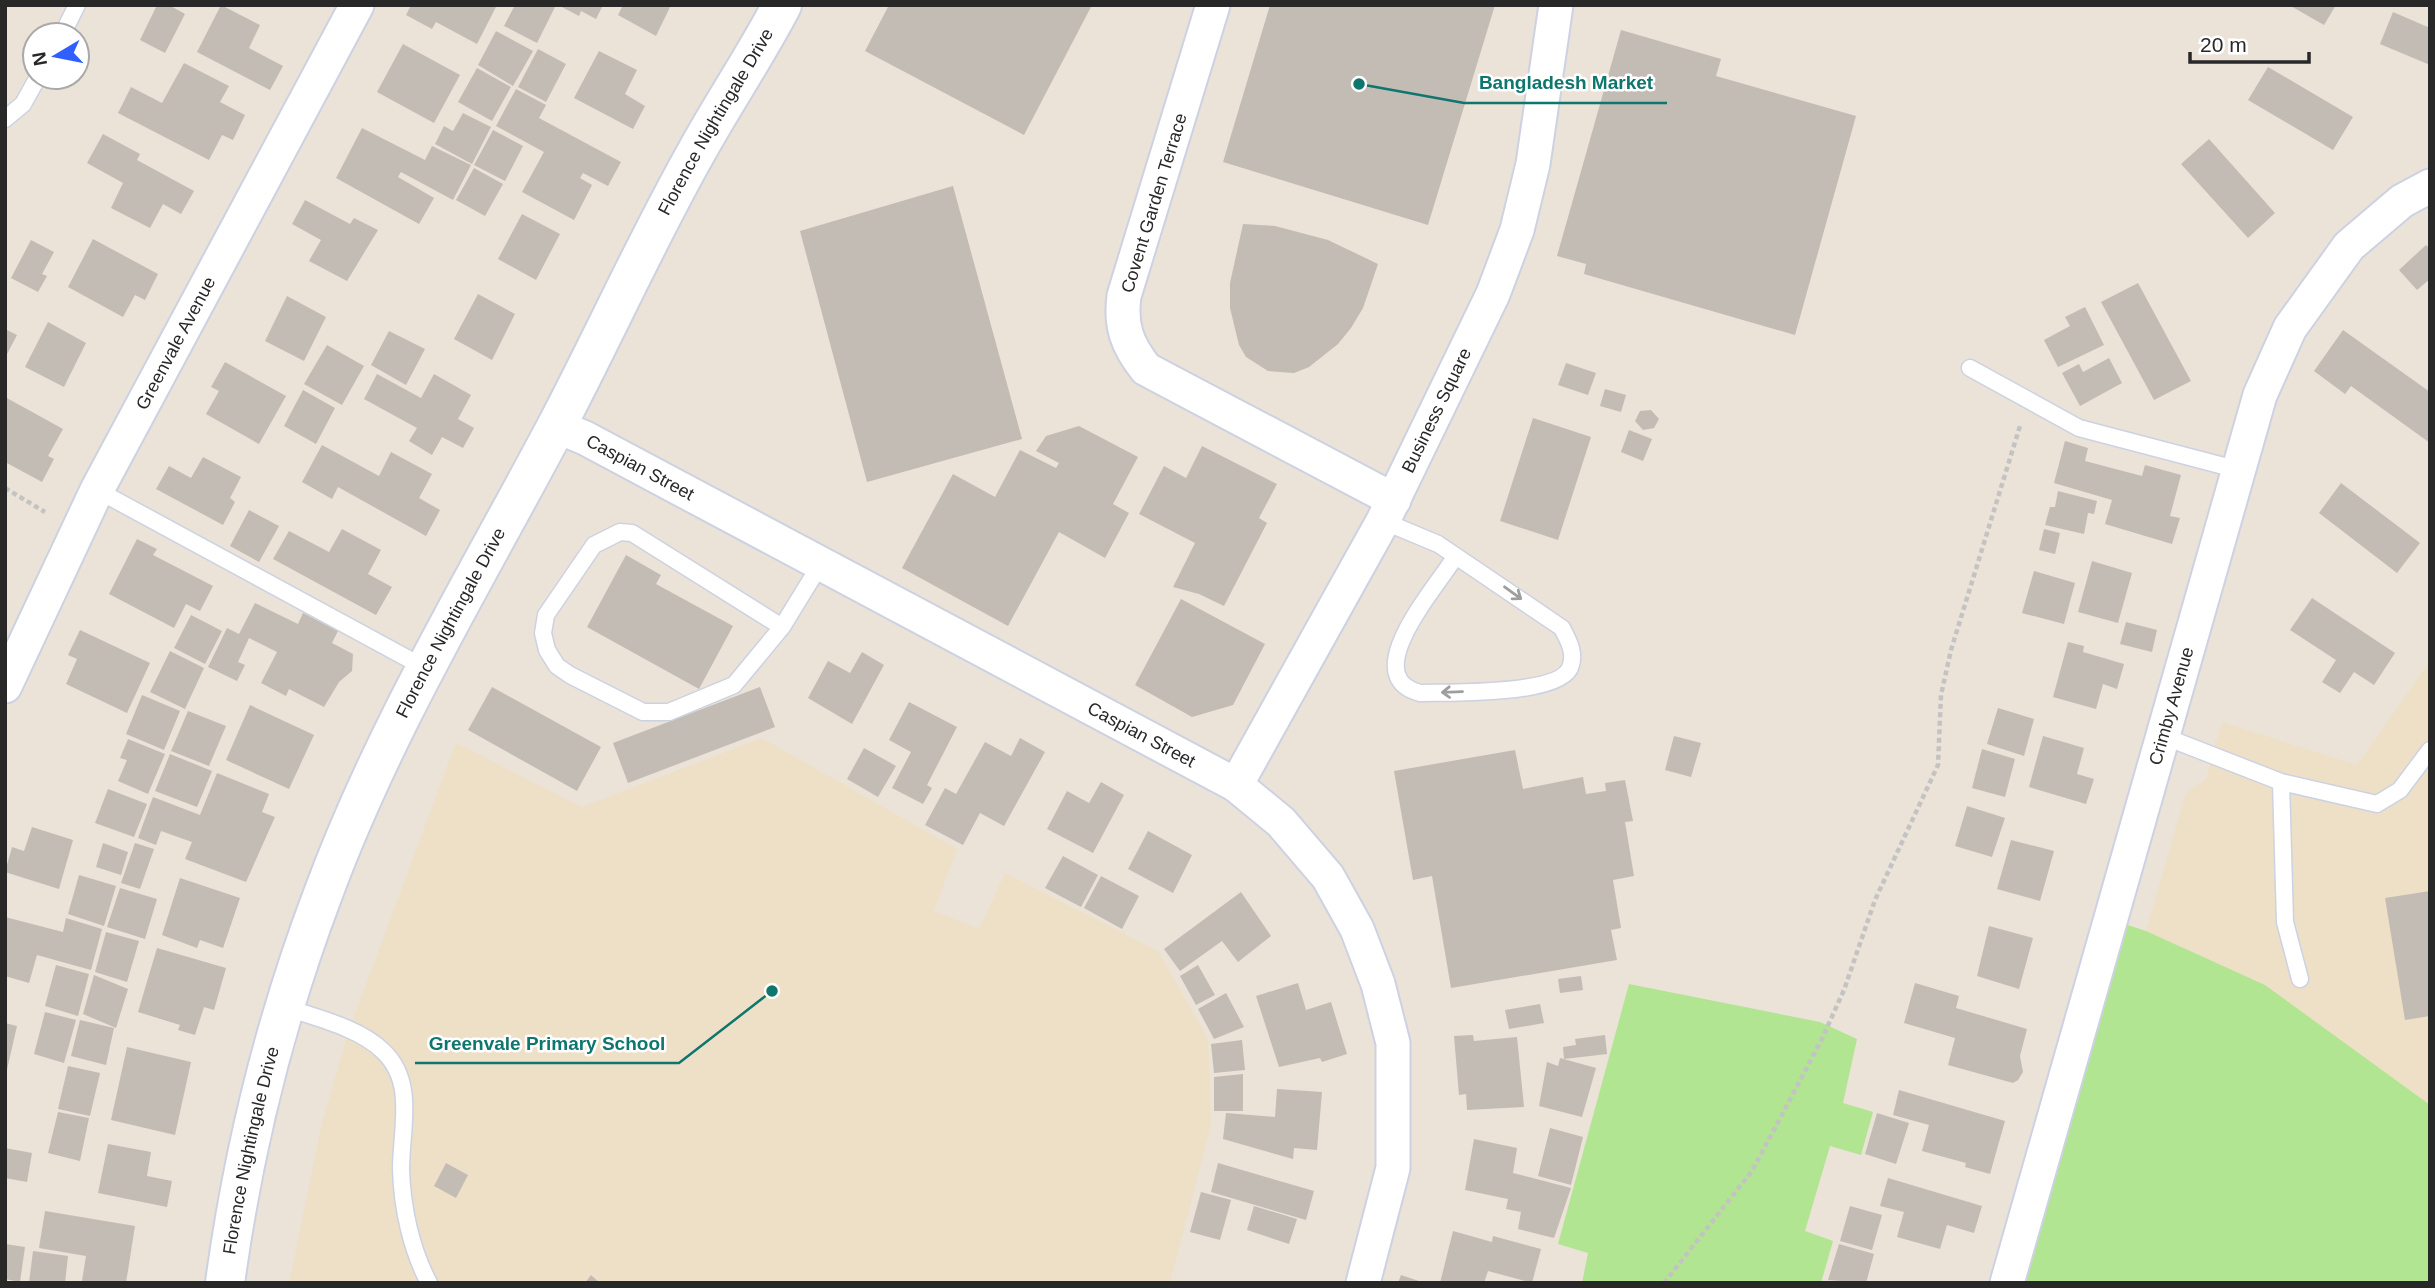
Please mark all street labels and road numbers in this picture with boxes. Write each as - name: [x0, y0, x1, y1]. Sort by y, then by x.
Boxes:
- street label: Florence Nightingale Drive: [654, 25, 777, 218]
- street label: Covent Garden Terrace: [1117, 111, 1191, 295]
- street label: Greenvale Avenue: [132, 273, 219, 413]
- street label: Business Square: [1398, 345, 1475, 476]
- street label: Caspian Street: [583, 431, 698, 504]
- street label: Florence Nightingale Drive: [392, 524, 509, 721]
- street label: Crimby Avenue: [2145, 645, 2198, 767]
- street label: Caspian Street: [1084, 698, 1199, 771]
- street label: Florence Nightingale Drive: [219, 1044, 283, 1256]

